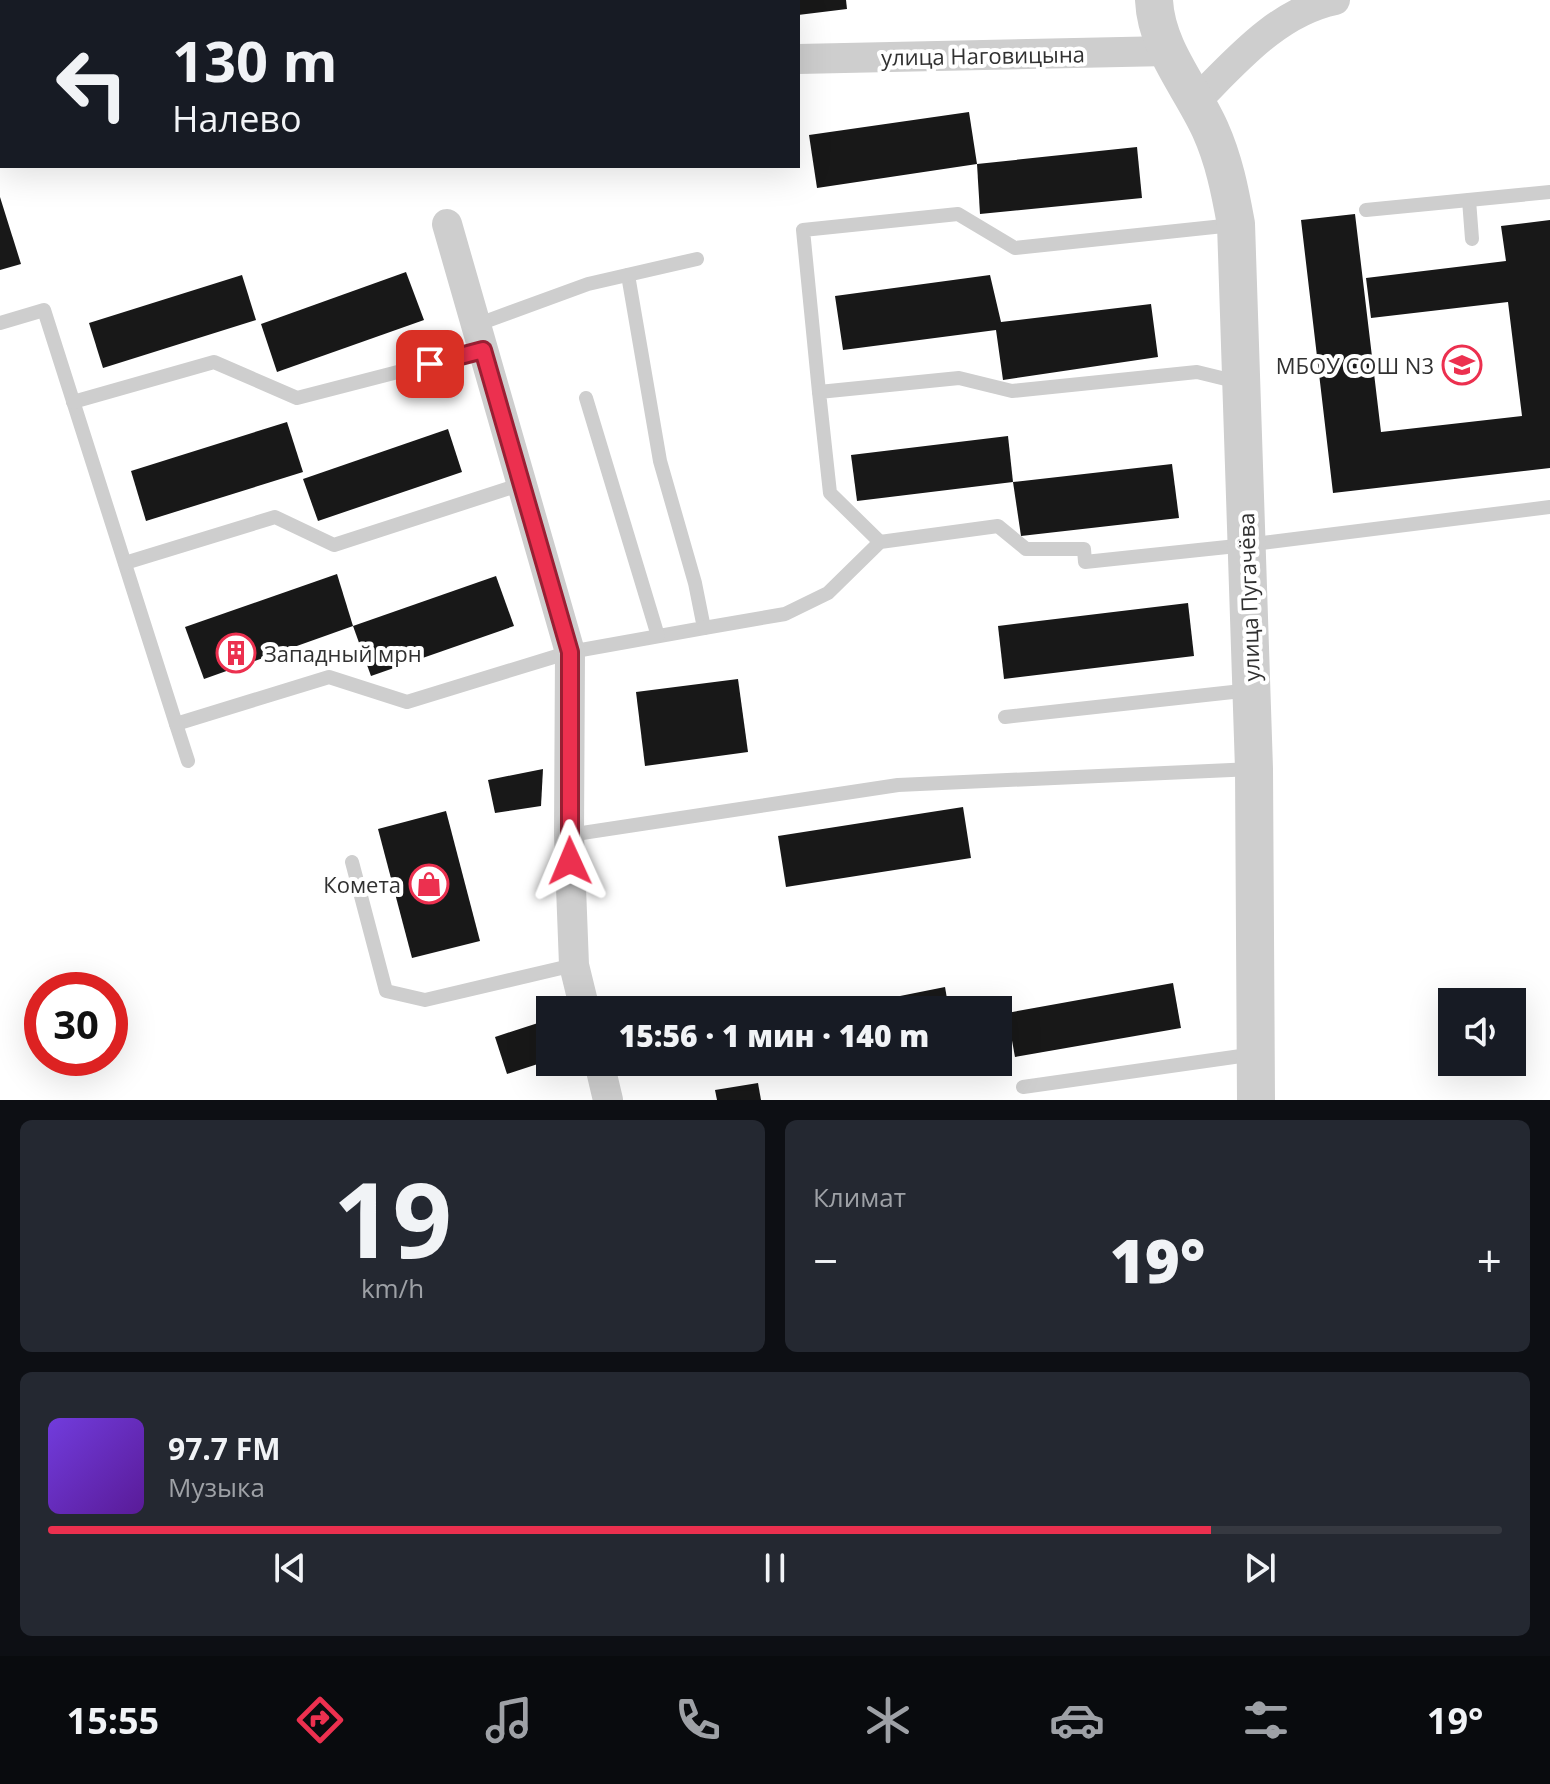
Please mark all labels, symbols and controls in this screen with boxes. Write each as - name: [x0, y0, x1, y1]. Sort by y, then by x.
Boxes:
- text: 130 m: [172, 22, 338, 98]
- icon: left: [40, 32, 144, 136]
- street label: улица Наговицына: [881, 38, 1085, 72]
- text: Налево: [172, 94, 302, 143]
- pin: [396, 330, 464, 398]
- icon: arrive: [408, 342, 452, 386]
- school or university icon: МБОУ СОШ N3: [1441, 344, 1483, 386]
- place label: МБОУ СОШ N3: [1276, 350, 1434, 380]
- street label: улица Пугачёва: [1230, 512, 1266, 682]
- building icon: Западный мрн: [215, 632, 257, 674]
- place label: Западный мрн: [264, 638, 422, 668]
- position arrow: [528, 819, 612, 903]
- shop icon: Комета: [408, 863, 450, 905]
- place label: Комета: [323, 869, 401, 899]
- speed limit sign: 30: [24, 972, 128, 1076]
- map controls: [1438, 988, 1526, 1076]
- button: sound: [1438, 988, 1526, 1076]
- text: 15:56 · 1 мин · 140 m: [619, 1015, 929, 1056]
- text: 19: [333, 1147, 452, 1288]
- text: Климат: [813, 1179, 906, 1215]
- text: 19°: [1110, 1219, 1205, 1301]
- text: −: [813, 1230, 838, 1290]
- text: +: [1477, 1230, 1502, 1290]
- text: km/h: [361, 1270, 424, 1306]
- text: 97.7 FM: [168, 1428, 281, 1469]
- text: Музыка: [168, 1469, 265, 1505]
- icon: previous: [268, 1546, 312, 1590]
- icon: pause: [753, 1546, 797, 1590]
- icon: next: [1238, 1546, 1282, 1590]
- icon: directions: [292, 1692, 348, 1748]
- icon: music: [481, 1692, 537, 1748]
- icon: phone: [670, 1692, 726, 1748]
- icon: climate: [860, 1692, 916, 1748]
- icon: car: [1049, 1692, 1105, 1748]
- icon: filters: [1238, 1692, 1294, 1748]
- text: 15:55: [67, 1696, 159, 1745]
- text: 19°: [1427, 1696, 1483, 1745]

